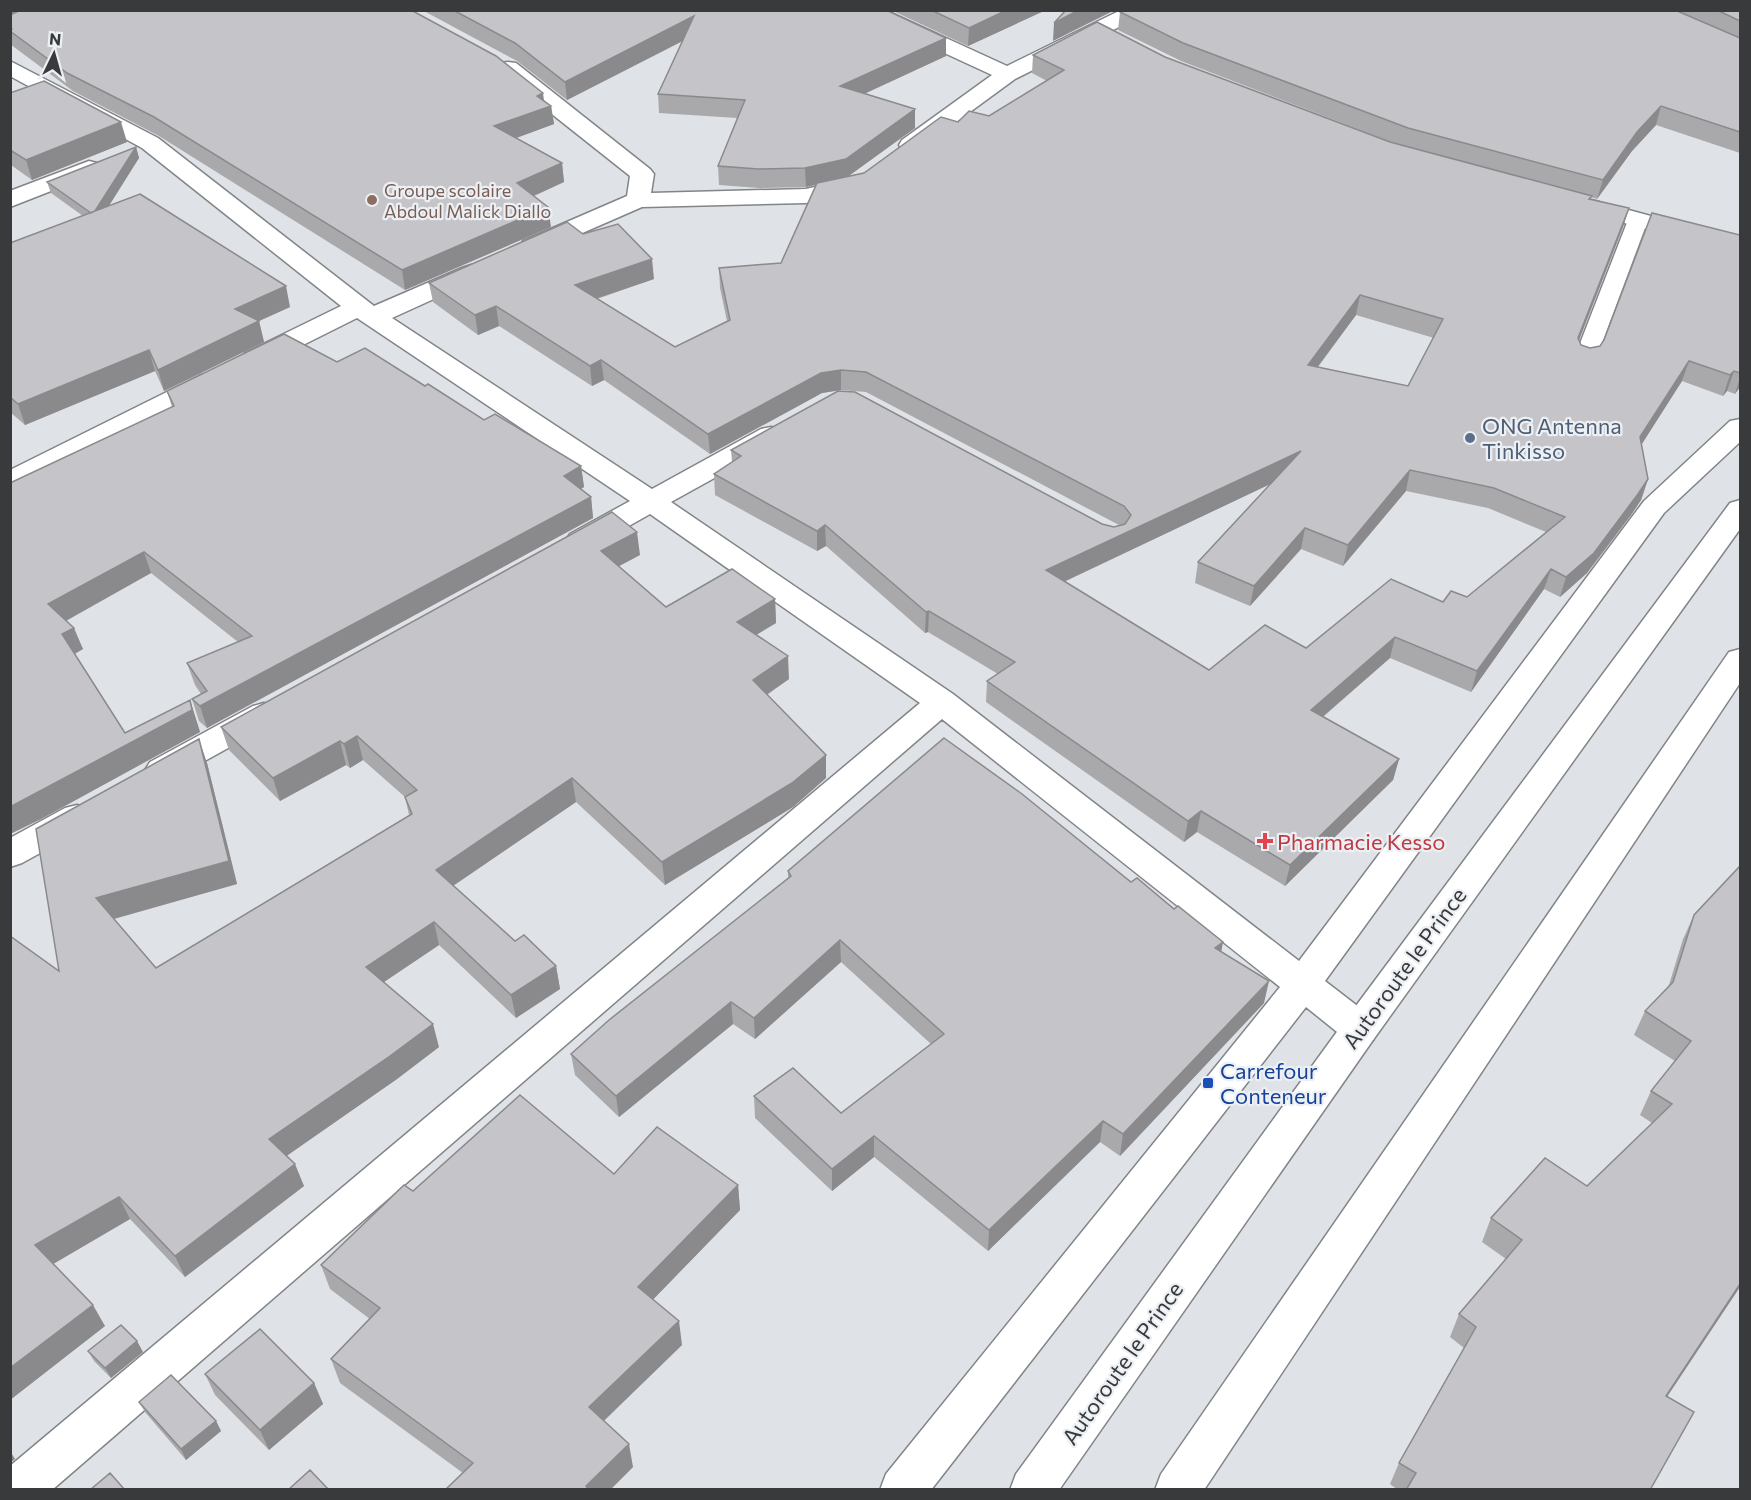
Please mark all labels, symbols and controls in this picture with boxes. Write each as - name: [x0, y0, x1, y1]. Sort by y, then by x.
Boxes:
- north arrow: [24, 24, 84, 84]
- text: N: [49, 29, 62, 49]
- place label: Groupe scolaire Abdoul Malick Diallo: [384, 179, 551, 222]
- marker: Groupe scolaire Abdoul Malick Diallo: [365, 193, 379, 207]
- place label: ONG Antenna Tinkisso: [1482, 412, 1622, 464]
- marker: ONG Antenna Tinkisso: [1463, 431, 1477, 445]
- place label: Pharmacie Kesso: [1277, 828, 1445, 855]
- marker: Pharmacie Kesso: [1258, 834, 1272, 848]
- street label: Autoroute le Prince: [1336, 882, 1472, 1054]
- place label: Carrefour Conteneur: [1220, 1057, 1327, 1109]
- marker: Carrefour Conteneur: [1201, 1076, 1215, 1090]
- street label: Autoroute le Prince: [1056, 1276, 1188, 1450]

